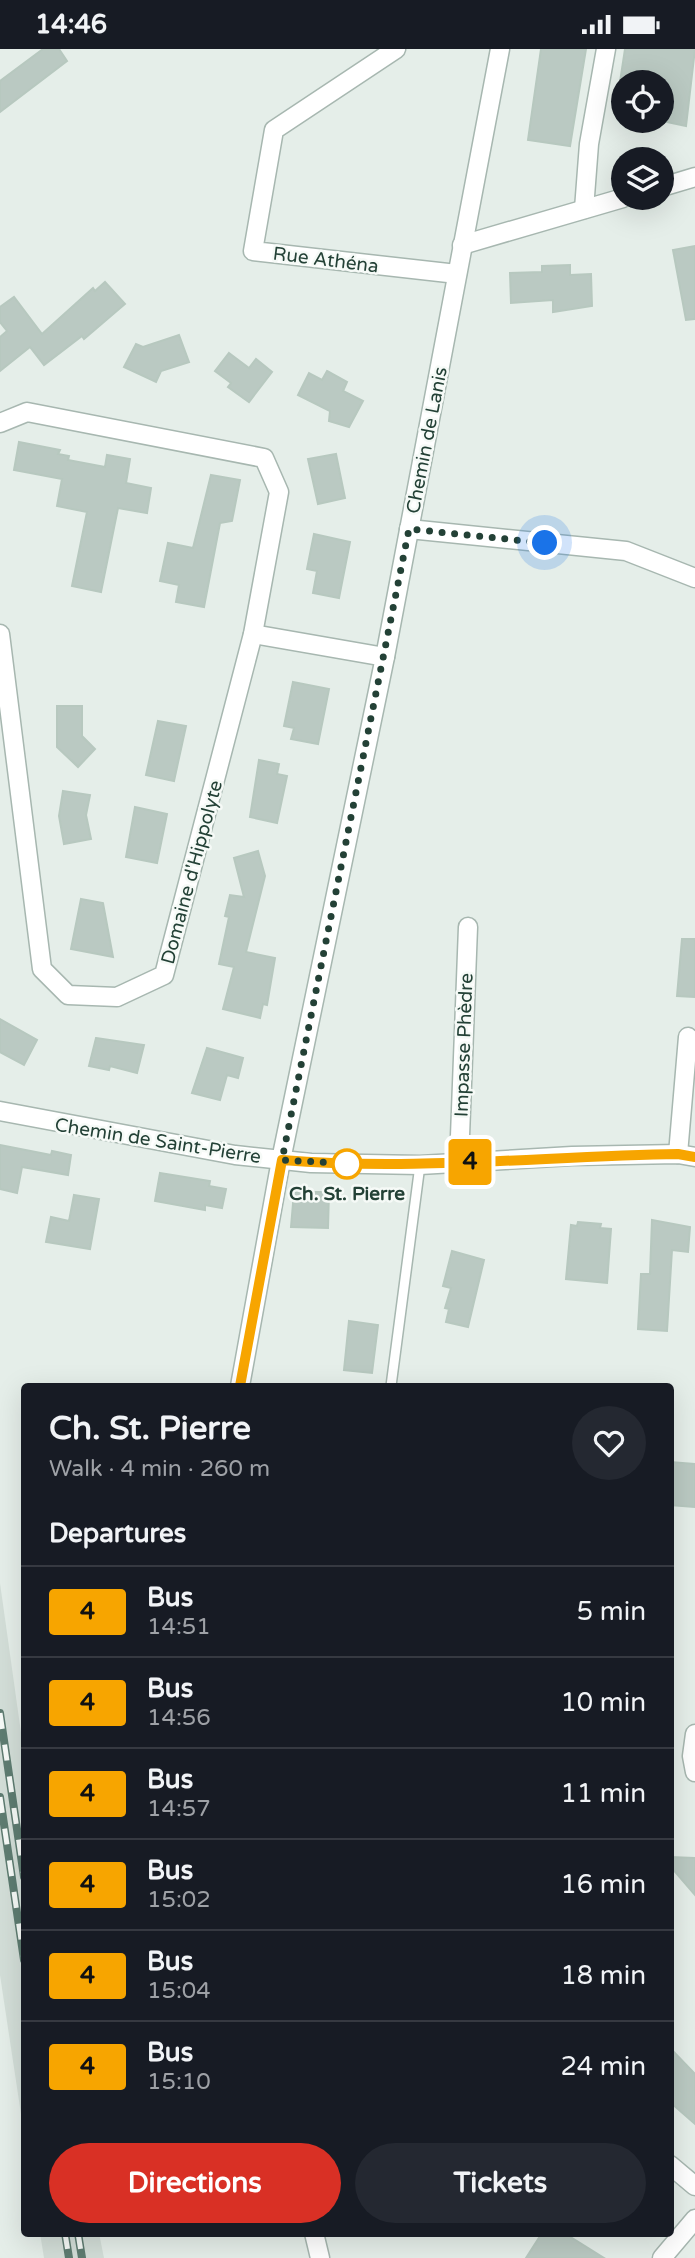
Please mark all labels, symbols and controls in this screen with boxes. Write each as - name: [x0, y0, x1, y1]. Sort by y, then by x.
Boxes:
- text: 14:46: [35, 9, 107, 40]
- map controls: [611, 70, 674, 210]
- button: locate: [611, 70, 674, 133]
- button: layers: [611, 147, 674, 210]
- street label: Rue Athéna: [272, 243, 380, 277]
- street label: Chemin de Lanis: [402, 365, 452, 515]
- your location: [527, 525, 562, 560]
- street label: Domaine d'Hippolyte: [157, 778, 227, 967]
- street label: Impasse Phèdre: [450, 973, 478, 1117]
- street label: Chemin de Saint-Pierre: [53, 1114, 263, 1168]
- line badge: 4: [447, 1139, 493, 1185]
- text: 4: [462, 1147, 478, 1176]
- marker: Ch. St. Pierre: [332, 1149, 362, 1179]
- place label: Ch. St. Pierre: [289, 1183, 405, 1205]
- button: heart: [572, 1406, 646, 1480]
- text: Ch. St. Pierre: [49, 1409, 251, 1448]
- text: Walk · 4 min · 260 m: [49, 1455, 270, 1483]
- text: Departures: [49, 1518, 186, 1549]
- text: Bus: [147, 1582, 193, 1613]
- text: 5 min: [577, 1596, 646, 1627]
- text: 4: [80, 1597, 95, 1626]
- text: 14:51: [147, 1613, 211, 1641]
- text: Bus: [147, 1673, 193, 1704]
- text: 10 min: [560, 1687, 646, 1718]
- text: 4: [80, 1688, 95, 1717]
- text: 14:56: [147, 1704, 211, 1732]
- text: Bus: [147, 1764, 193, 1795]
- text: 11 min: [560, 1778, 646, 1809]
- text: 4: [80, 1779, 95, 1808]
- text: 14:57: [147, 1795, 211, 1823]
- text: Bus: [147, 1855, 193, 1886]
- text: 16 min: [560, 1869, 646, 1900]
- text: 4: [80, 1870, 95, 1899]
- text: 15:02: [147, 1886, 211, 1914]
- text: Bus: [147, 1946, 193, 1977]
- text: 18 min: [560, 1960, 646, 1991]
- text: 4: [80, 1961, 95, 1990]
- text: 15:04: [147, 1977, 211, 2005]
- text: Bus: [147, 2037, 193, 2068]
- text: 24 min: [560, 2051, 646, 2082]
- text: 4: [80, 2052, 95, 2081]
- text: 15:10: [147, 2068, 211, 2096]
- button: Directions: [49, 2143, 341, 2223]
- button: Tickets: [355, 2143, 646, 2223]

